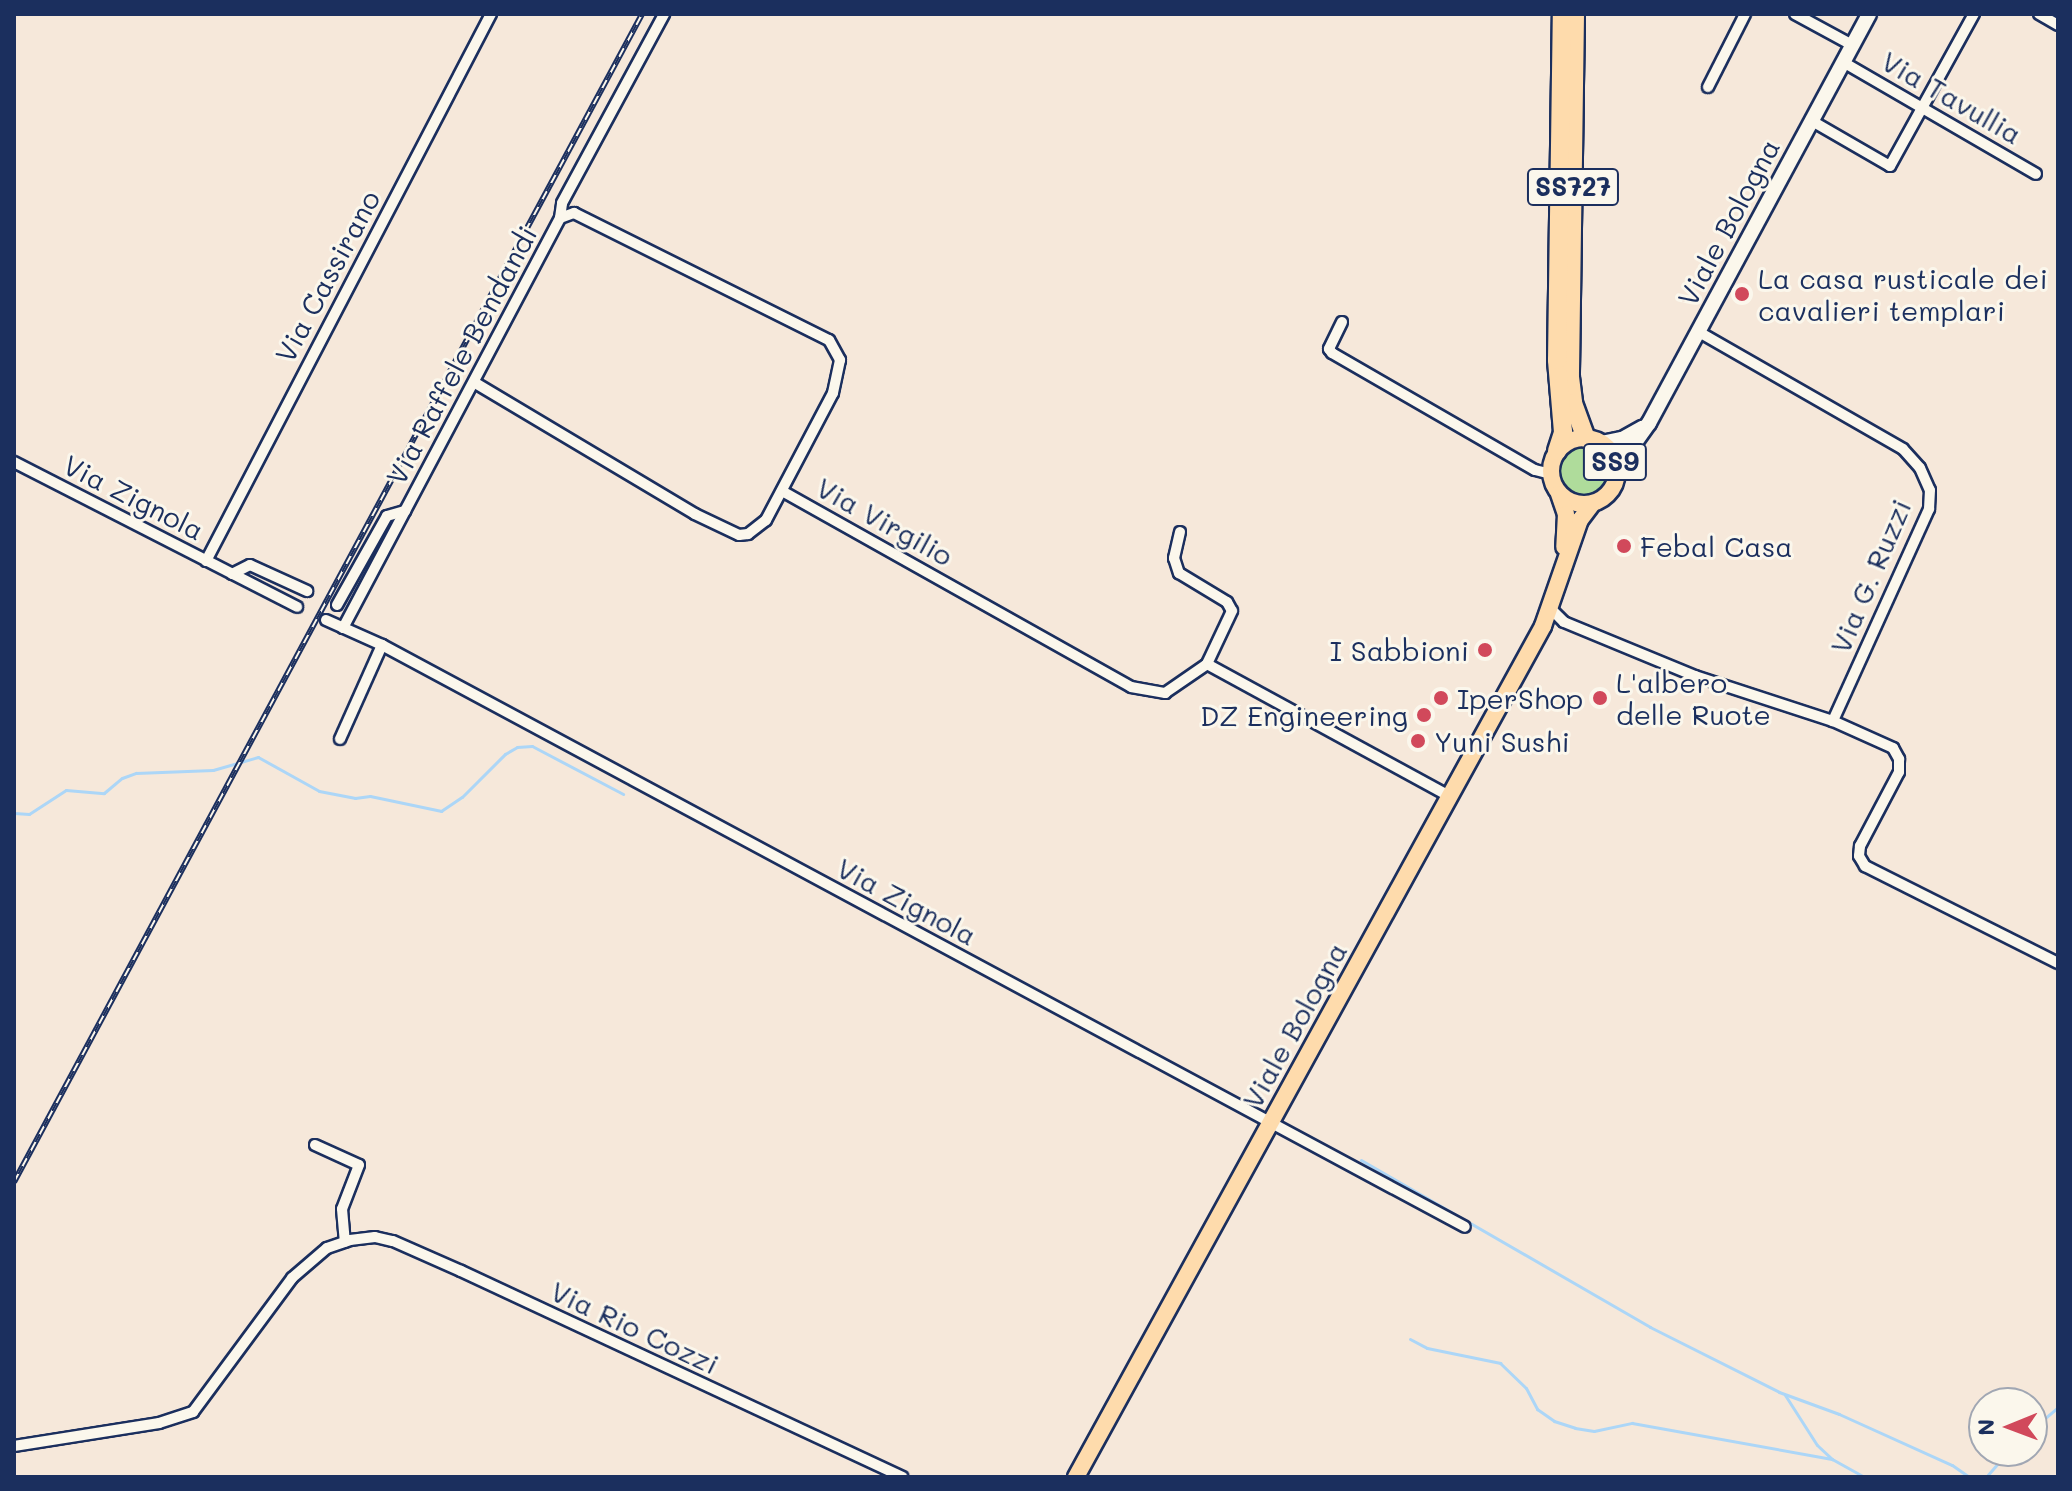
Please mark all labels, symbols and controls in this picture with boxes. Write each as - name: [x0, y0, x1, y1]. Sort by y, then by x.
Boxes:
- street label: Via Tavullia: [1876, 43, 2028, 151]
- street label: Viale Bologna: [1670, 133, 1786, 311]
- road number: SS727: [1525, 165, 1621, 209]
- street label: Via Cassirano: [268, 184, 386, 368]
- street label: Via Raffele Bendandi: [379, 220, 543, 490]
- place label: La casa rusticale dei cavalieri templari: [1758, 261, 2048, 327]
- marker: La casa rusticale dei cavalieri templari: [1733, 285, 1751, 303]
- road number: SS9: [1581, 440, 1649, 484]
- street label: Via Zignola: [58, 447, 210, 547]
- street label: Via Virgilio: [811, 470, 959, 572]
- street label: Via G. Ruzzi: [1823, 494, 1917, 658]
- place label: Febal Casa: [1640, 529, 1793, 563]
- marker: Febal Casa: [1615, 537, 1633, 555]
- place label: I Sabbioni: [1330, 633, 1469, 667]
- marker: I Sabbioni: [1476, 641, 1494, 659]
- place label: L'albero delle Ruote: [1616, 665, 1771, 731]
- place label: IperShop: [1457, 681, 1583, 715]
- marker: IperShop: [1432, 689, 1450, 707]
- marker: L'albero delle Ruote: [1591, 689, 1609, 707]
- place label: DZ Engineering: [1200, 698, 1408, 732]
- marker: DZ Engineering: [1415, 706, 1433, 724]
- place label: Yuni Sushi: [1434, 724, 1570, 758]
- marker: Yuni Sushi: [1409, 732, 1427, 750]
- street label: Via Zignola: [831, 850, 983, 952]
- street label: Viale Bologna: [1235, 936, 1353, 1114]
- street label: Via Rio Cozzi: [546, 1273, 724, 1381]
- north arrow: [1968, 1387, 2048, 1467]
- text: N: [1971, 1419, 2000, 1436]

